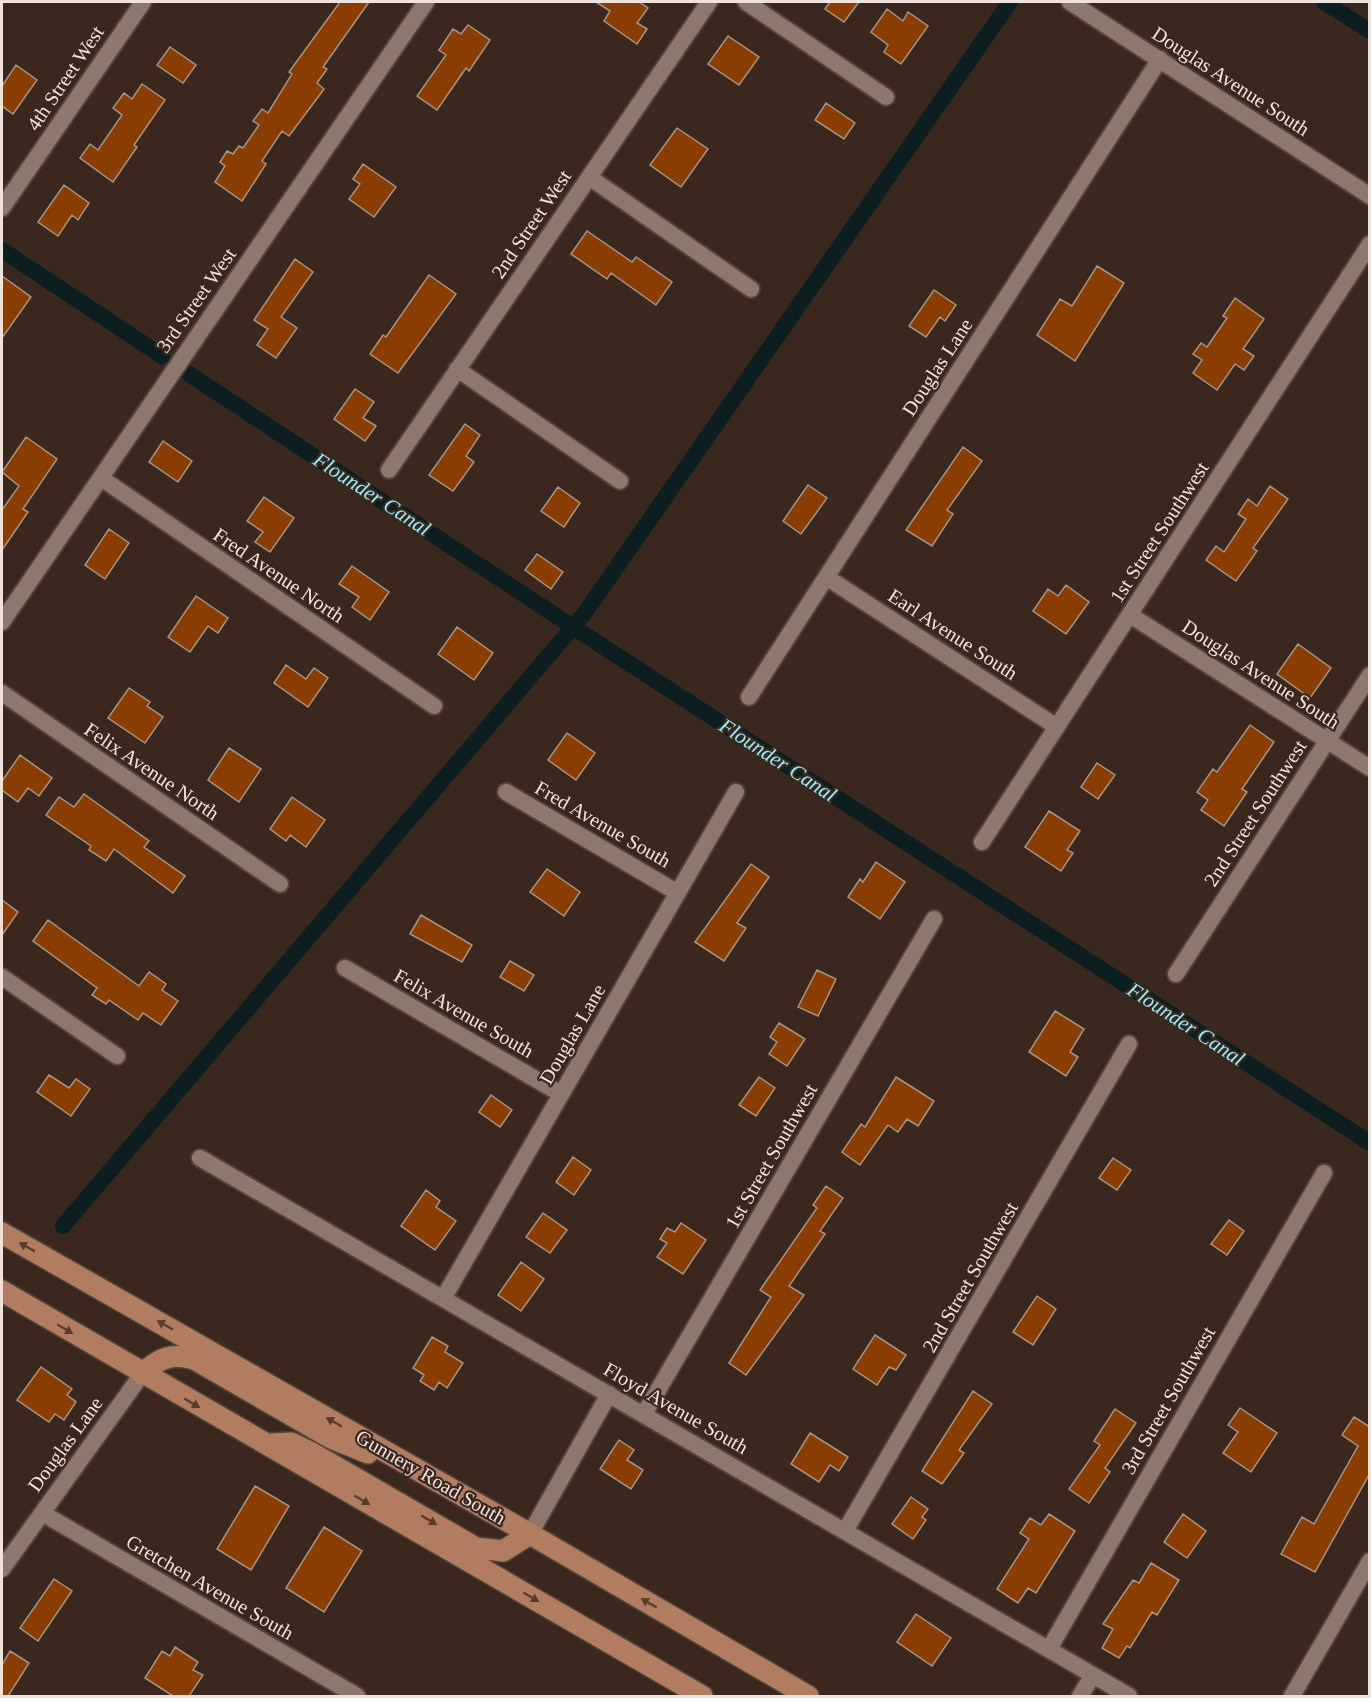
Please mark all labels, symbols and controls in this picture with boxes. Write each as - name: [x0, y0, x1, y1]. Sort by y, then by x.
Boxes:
- street label: 4th Street West: [22, 21, 108, 134]
- street label: Douglas Avenue South: [1148, 22, 1314, 141]
- street label: 2nd Street West: [487, 165, 576, 282]
- street label: 3rd Street West: [152, 243, 240, 356]
- street label: Douglas Lane: [897, 314, 978, 420]
- water label: Flounder Canal: [308, 447, 435, 541]
- street label: 1st Street Southwest: [1105, 457, 1213, 606]
- street label: Fred Avenue North: [209, 523, 349, 627]
- street label: Earl Avenue South: [884, 584, 1022, 684]
- street label: Douglas Avenue South: [1178, 615, 1344, 734]
- water label: Flounder Canal: [714, 713, 841, 807]
- street label: Felix Avenue North: [81, 718, 223, 824]
- street label: 2nd Street Southwest: [1199, 735, 1311, 890]
- street label: Fred Avenue South: [531, 776, 675, 872]
- street label: Felix Avenue South: [390, 964, 538, 1062]
- water label: Flounder Canal: [1122, 977, 1249, 1071]
- street label: Douglas Lane: [535, 980, 610, 1088]
- street label: 1st Street Southwest: [721, 1079, 822, 1232]
- street label: 2nd Street Southwest: [918, 1198, 1022, 1356]
- one-way arrow: [18, 1242, 35, 1252]
- one-way arrow: [157, 1320, 173, 1331]
- street label: 3rd Street Southwest: [1117, 1322, 1219, 1478]
- one-way arrow: [57, 1323, 73, 1334]
- street label: Floyd Avenue South: [599, 1358, 752, 1459]
- street label: Douglas Lane: [23, 1392, 108, 1496]
- one-way arrow: [184, 1398, 201, 1408]
- one-way arrow: [325, 1417, 342, 1427]
- street label: Gunnery Road South: [352, 1425, 510, 1530]
- one-way arrow: [353, 1495, 370, 1505]
- one-way arrow: [421, 1515, 438, 1525]
- street label: Gretchen Avenue South: [122, 1530, 298, 1644]
- one-way arrow: [523, 1592, 540, 1602]
- one-way arrow: [641, 1598, 657, 1609]

